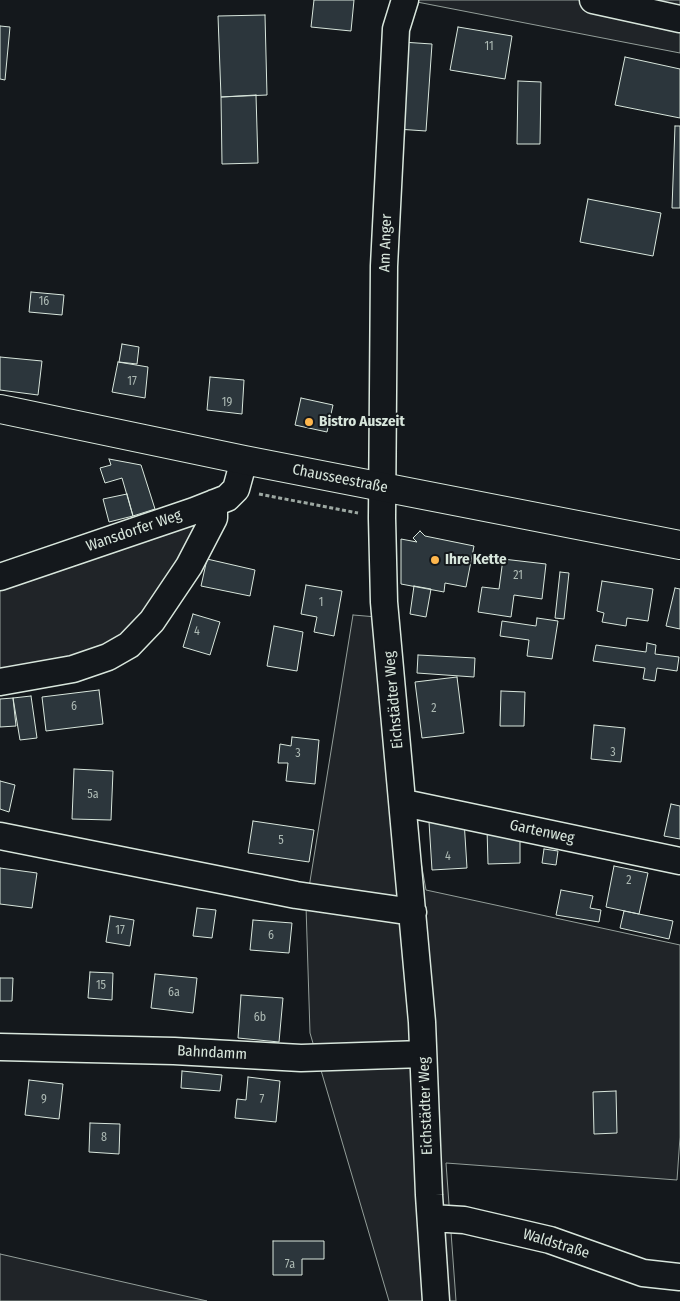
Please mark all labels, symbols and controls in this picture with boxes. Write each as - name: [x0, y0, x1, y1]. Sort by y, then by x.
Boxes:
- house number: 11: [484, 40, 494, 54]
- street label: Am Anger: [376, 214, 396, 272]
- house number: 16: [39, 295, 49, 309]
- house number: 17: [127, 375, 137, 389]
- house number: 19: [222, 396, 232, 410]
- place label: Bistro Auszeit: [319, 413, 405, 431]
- marker: Bistro Auszeit: [303, 416, 315, 428]
- street label: Chausseestraße: [291, 461, 389, 497]
- street label: Wansdorfer Weg: [84, 506, 184, 556]
- place label: Ihre Kette: [445, 551, 507, 569]
- marker: Ihre Kette: [429, 554, 441, 566]
- house number: 21: [513, 569, 523, 583]
- house number: 1: [319, 596, 323, 610]
- house number: 4: [194, 625, 200, 639]
- street label: Eichstädter Weg: [381, 650, 407, 750]
- house number: 6: [71, 700, 77, 714]
- house number: 2: [431, 702, 437, 716]
- house number: 3: [610, 746, 616, 760]
- house number: 3: [295, 747, 301, 761]
- house number: 5a: [87, 788, 99, 802]
- street label: Gartenweg: [508, 816, 576, 848]
- house number: 5: [278, 834, 284, 848]
- house number: 4: [445, 850, 451, 864]
- house number: 2: [626, 874, 632, 888]
- house number: 17: [115, 924, 125, 938]
- house number: 6: [268, 929, 274, 943]
- house number: 15: [96, 979, 106, 993]
- house number: 6a: [168, 986, 180, 1000]
- house number: 6b: [254, 1011, 266, 1025]
- street label: Bahndamm: [177, 1042, 247, 1064]
- street label: Eichstädter Weg: [415, 1057, 437, 1155]
- house number: 9: [41, 1093, 47, 1107]
- house number: 7: [260, 1093, 264, 1107]
- house number: 8: [101, 1131, 107, 1145]
- street label: Waldstraße: [520, 1225, 592, 1263]
- house number: 7a: [285, 1258, 295, 1272]

